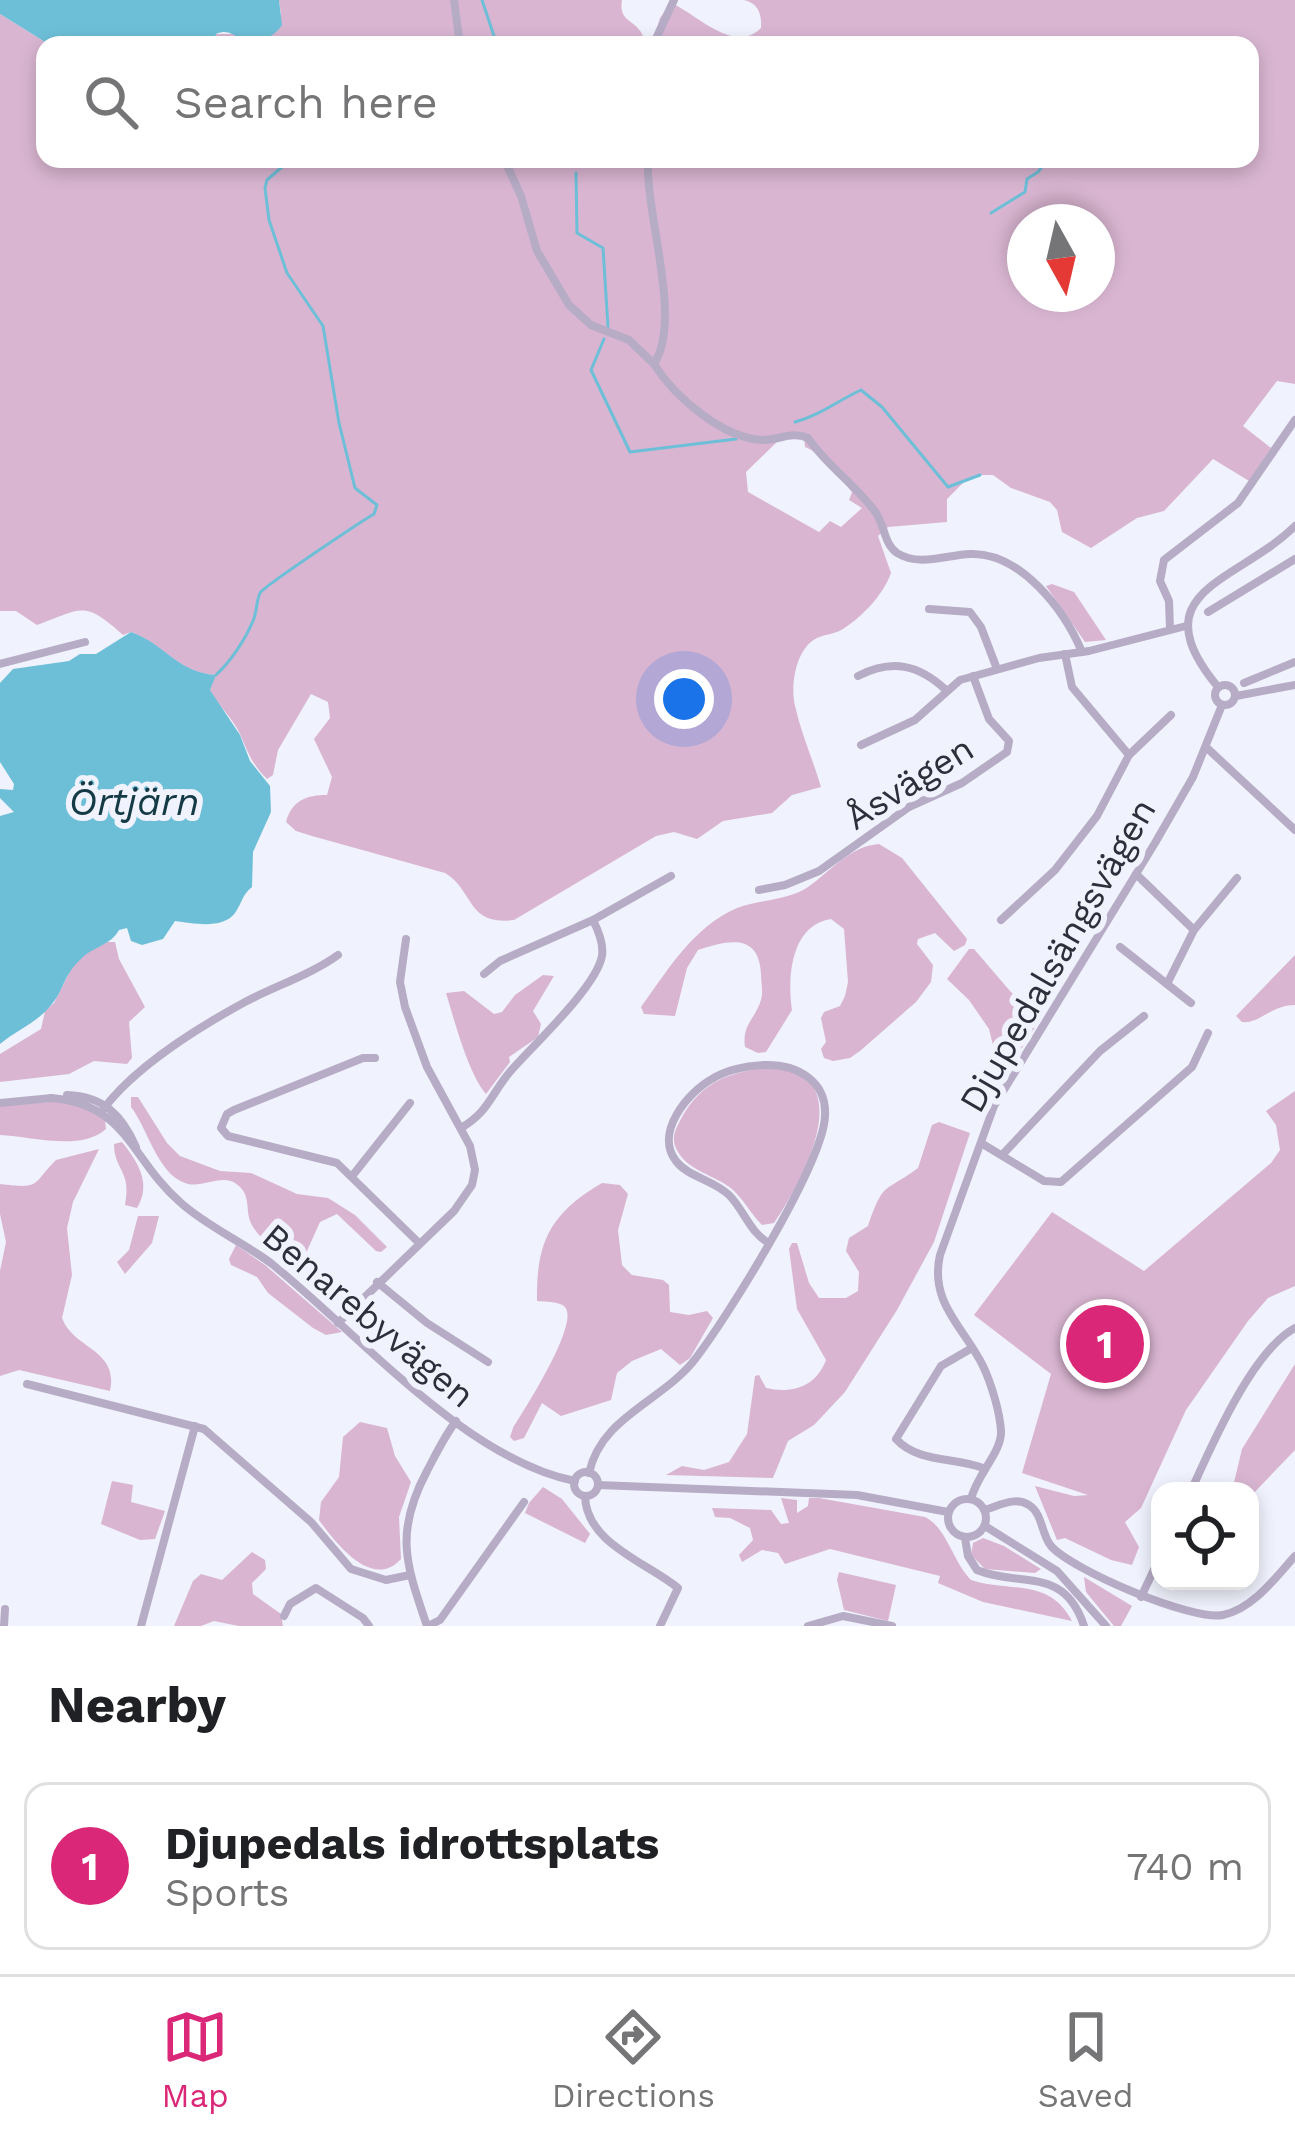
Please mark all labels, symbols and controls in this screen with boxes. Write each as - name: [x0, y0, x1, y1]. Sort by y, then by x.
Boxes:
- search box: [36, 36, 1259, 168]
- icon: search: [78, 69, 144, 135]
- text: Search here: [174, 76, 438, 129]
- north arrow: [1007, 204, 1115, 312]
- your location: [654, 669, 714, 729]
- street label: Åsvägen: [838, 727, 981, 839]
- water label: Örtjärn: [68, 779, 200, 824]
- street label: Djupedalsängsvägen: [951, 791, 1165, 1120]
- street label: Benarebyvägen: [254, 1215, 483, 1416]
- pin: 1: [1066, 1299, 1144, 1389]
- map controls: [1151, 1482, 1259, 1590]
- button: locate: [1151, 1482, 1259, 1590]
- text: Nearby: [48, 1675, 226, 1734]
- text: Djupedals idrottsplats: [165, 1817, 659, 1870]
- text: 1: [82, 1844, 98, 1889]
- text: 740 m: [1126, 1844, 1244, 1889]
- text: Sports: [165, 1870, 289, 1915]
- tab: Map: [161, 2004, 229, 2115]
- tab: Directions: [552, 2004, 715, 2115]
- tab: Saved: [1038, 2004, 1134, 2115]

